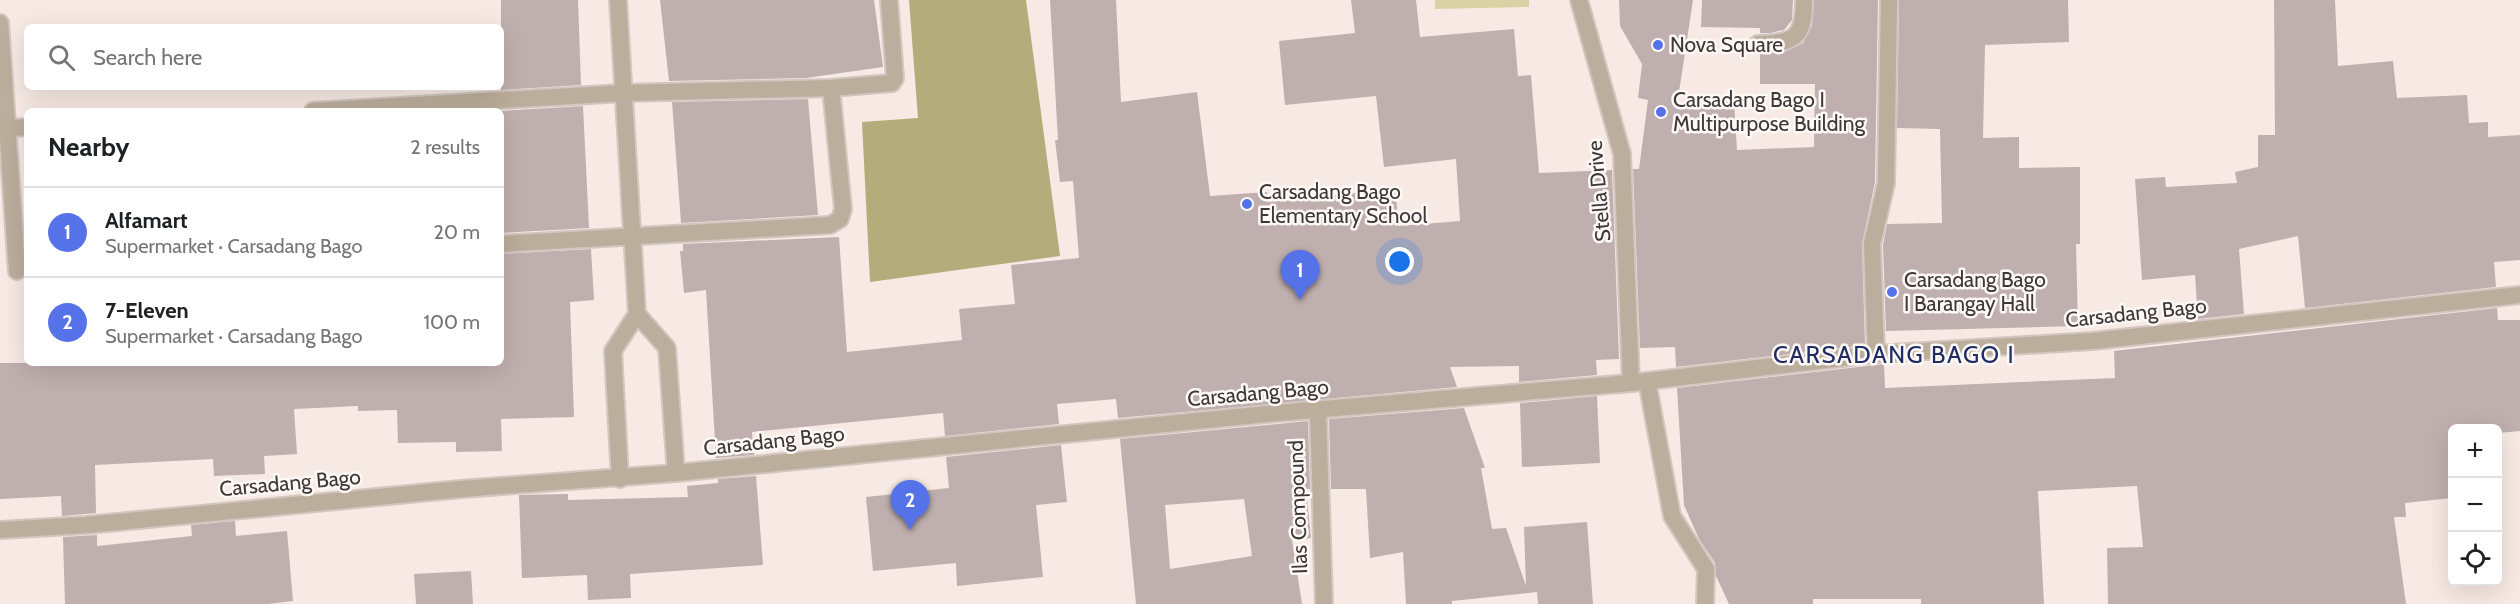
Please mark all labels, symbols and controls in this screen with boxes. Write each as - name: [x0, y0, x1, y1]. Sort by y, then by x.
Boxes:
- search box: [24, 24, 504, 90]
- place label: Nova Square: [1670, 32, 1783, 57]
- marker: Nova Square: [1651, 38, 1665, 52]
- icon: search: [45, 41, 78, 74]
- text: Search here: [93, 44, 202, 71]
- place label: Carsadang Bago I Multipurpose Building: [1673, 87, 1866, 136]
- marker: Carsadang Bago I Multipurpose Building: [1654, 105, 1668, 119]
- text: Nearby: [48, 131, 129, 163]
- text: 2 results: [410, 135, 480, 159]
- street label: Stella Drive: [1582, 139, 1615, 243]
- place label: Carsadang Bago Elementary School: [1259, 179, 1427, 228]
- marker: Carsadang Bago Elementary School: [1240, 197, 1254, 211]
- text: Alfamart: [105, 207, 188, 234]
- text: 1: [64, 220, 71, 244]
- text: 20 m: [434, 220, 480, 244]
- text: Supermarket · Carsadang Bago: [105, 234, 362, 258]
- your location: [1385, 247, 1414, 276]
- pin: 1: [1280, 250, 1320, 300]
- place label: Carsadang Bago I Barangay Hall: [1904, 267, 2046, 316]
- marker: Carsadang Bago I Barangay Hall: [1885, 285, 1899, 299]
- street label: Carsadang Bago: [2064, 293, 2208, 332]
- text: 7-Eleven: [105, 297, 189, 324]
- text: 2: [62, 310, 73, 334]
- text: 100 m: [424, 310, 480, 334]
- text: Supermarket · Carsadang Bago: [105, 324, 362, 348]
- district label: CARSADANG BAGO I: [1773, 340, 2015, 369]
- street label: Carsadang Bago: [1186, 374, 1330, 411]
- street label: Carsadang Bago: [702, 421, 846, 460]
- map controls: [2448, 424, 2502, 586]
- button: +: [2448, 424, 2502, 478]
- street label: Ilas Compound: [1283, 440, 1312, 574]
- street label: Carsadang Bago: [218, 464, 362, 501]
- button: −: [2448, 478, 2502, 532]
- pin: 2: [890, 480, 930, 530]
- button: locate: [2448, 532, 2502, 586]

